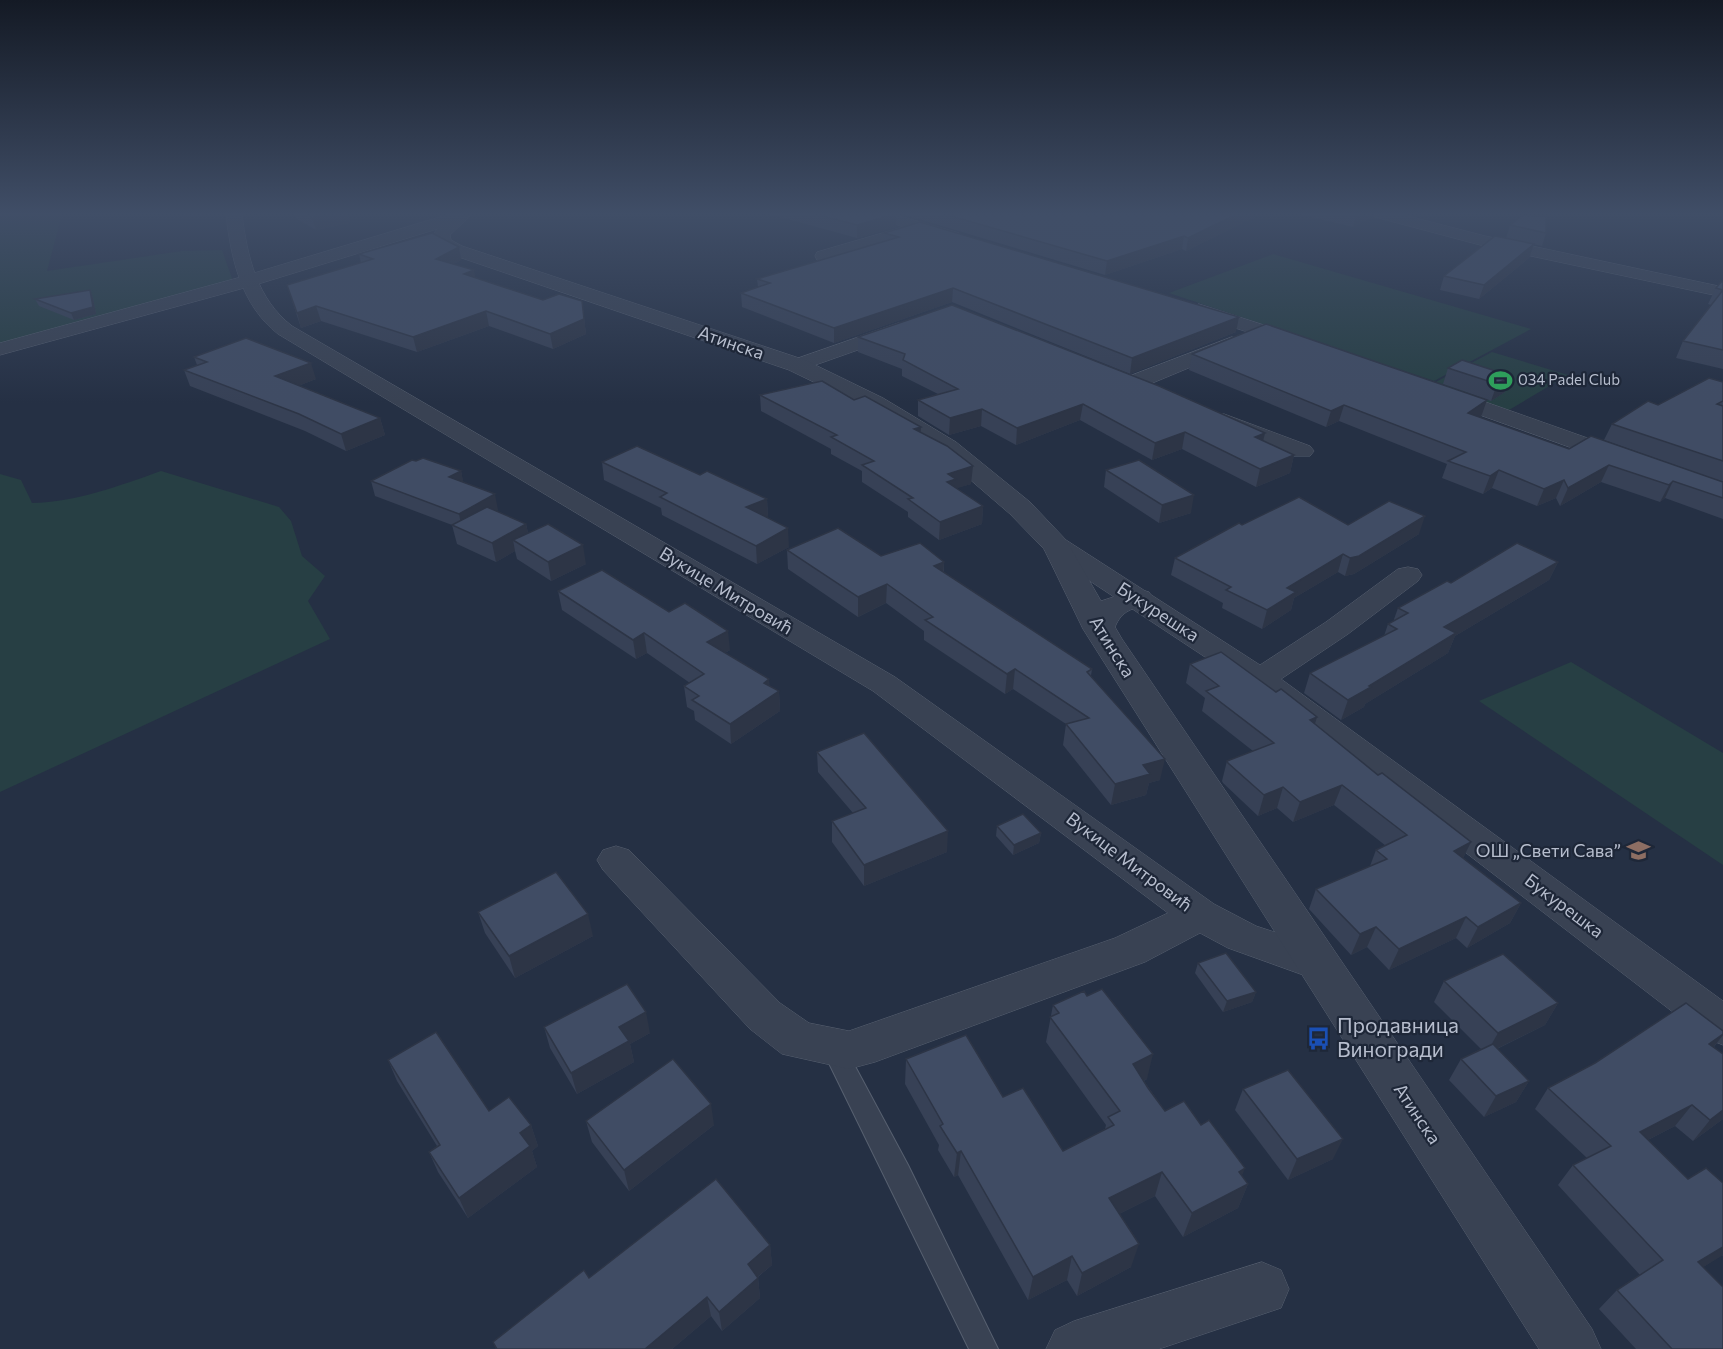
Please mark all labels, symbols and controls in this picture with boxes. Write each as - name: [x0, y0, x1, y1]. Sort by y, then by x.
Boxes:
- street label: Атинска: [695, 321, 767, 364]
- sports icon: 034 Padel Club: [1487, 367, 1513, 393]
- place label: 034 Padel Club: [1518, 370, 1620, 388]
- street label: Вукице Митровић: [656, 542, 797, 639]
- street label: Букурешка: [1114, 577, 1204, 646]
- street label: Атинска: [1085, 612, 1140, 681]
- street label: Вукице Митровић: [1062, 807, 1197, 916]
- school or university icon: ОШ „Свети Сава”: [1626, 838, 1652, 864]
- place label: ОШ „Свети Сава”: [1476, 839, 1621, 861]
- street label: Букурешка: [1521, 868, 1608, 942]
- place label: Продавница Виногради: [1337, 1012, 1459, 1061]
- bus stop icon: Продавница Виногради: [1306, 1025, 1332, 1051]
- street label: Атинска: [1390, 1079, 1446, 1148]

